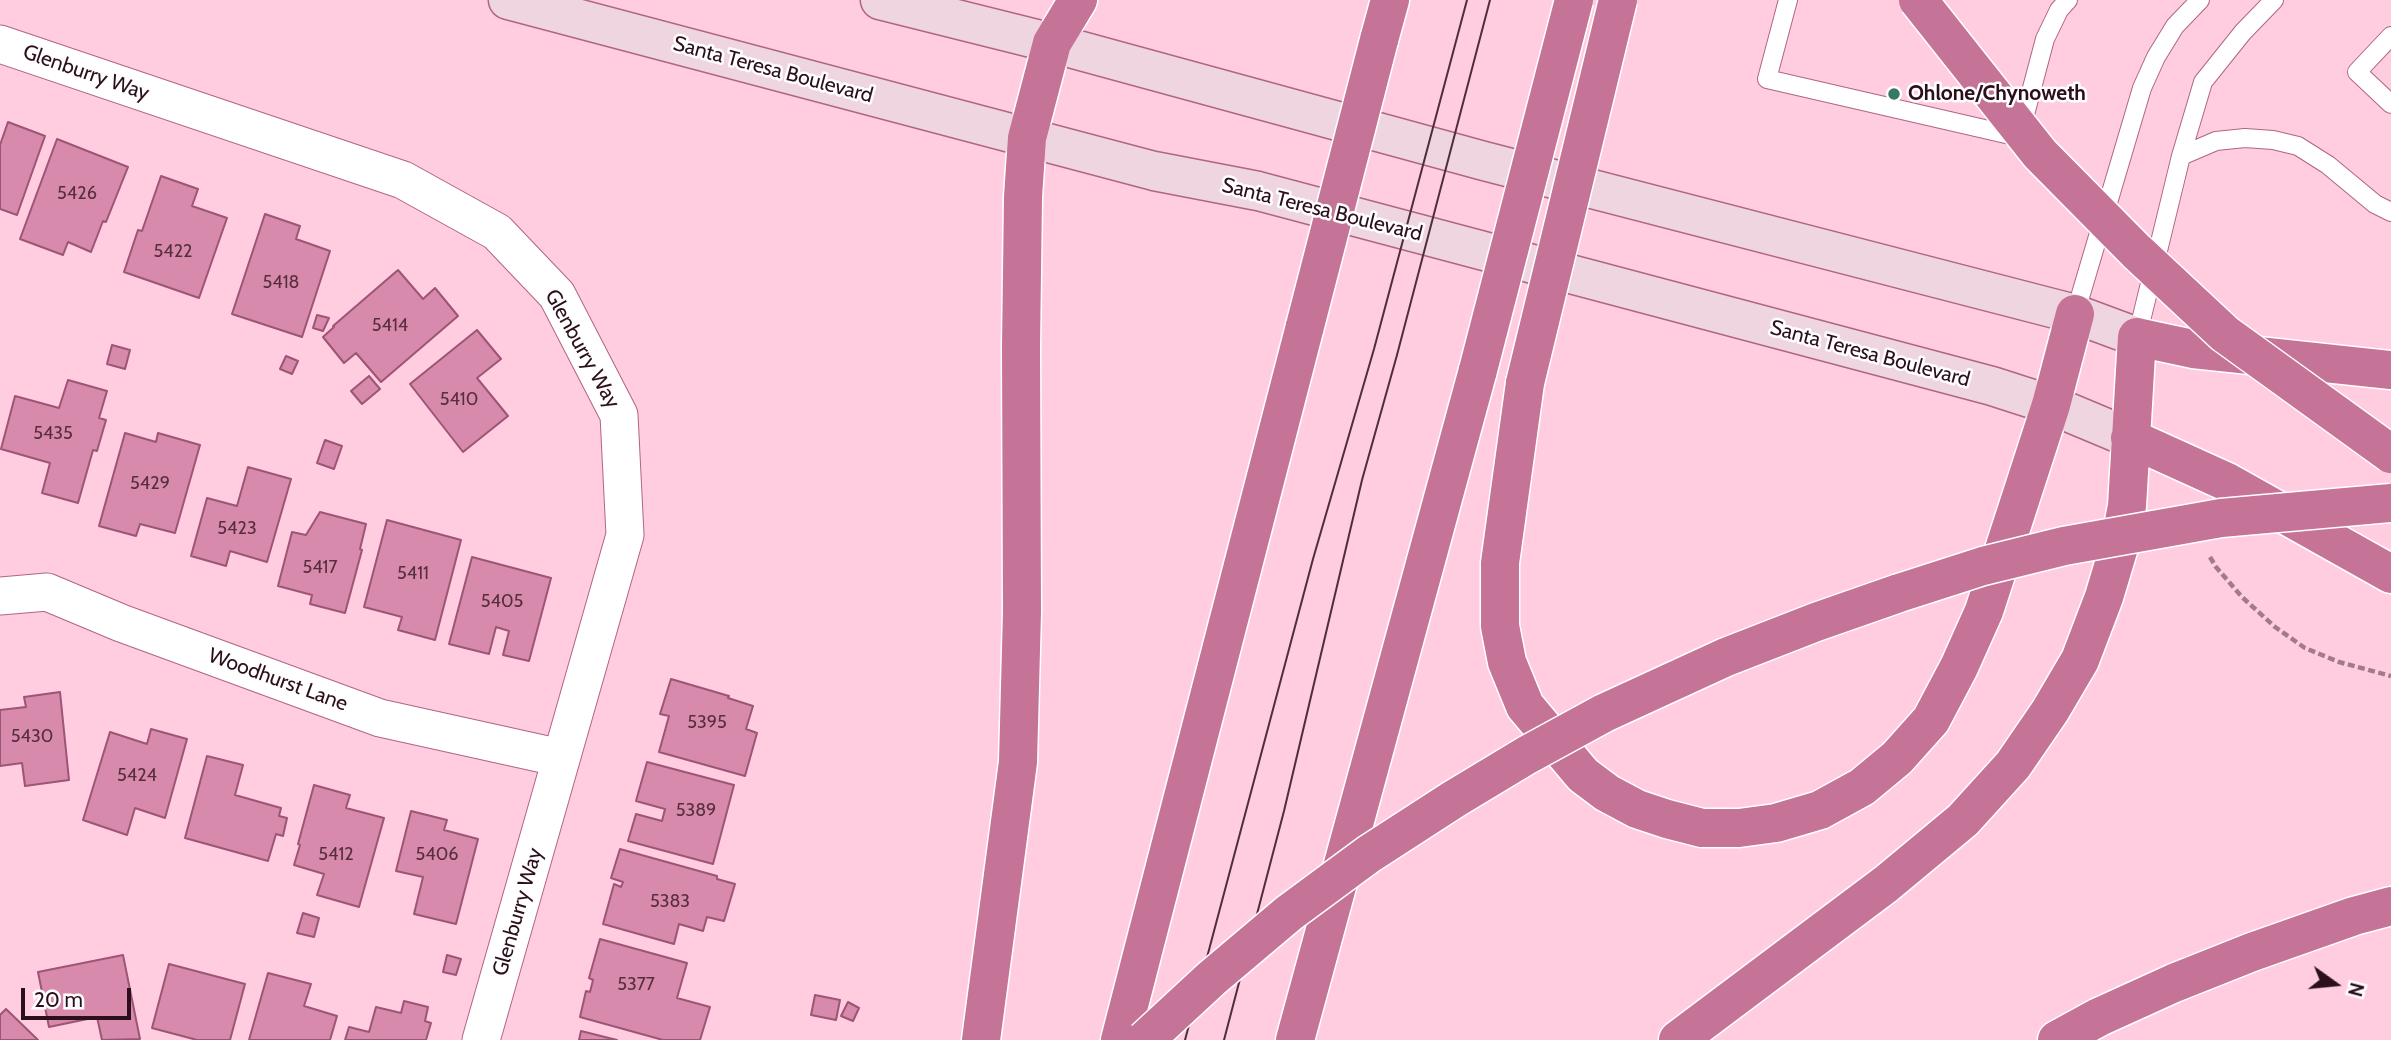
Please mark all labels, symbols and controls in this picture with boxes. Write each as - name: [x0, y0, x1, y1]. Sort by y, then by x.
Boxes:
- street label: Santa Teresa Boulevard: [670, 31, 876, 109]
- street label: Glenburry Way: [20, 40, 152, 106]
- place label: Ohlone/Chynoweth: [1908, 81, 2086, 107]
- marker: Ohlone/Chynoweth: [1886, 86, 1902, 102]
- street label: Santa Teresa Boulevard: [1219, 173, 1425, 247]
- house number: 5426: [57, 183, 97, 205]
- house number: 5422: [153, 241, 193, 263]
- house number: 5418: [263, 272, 299, 294]
- street label: Glenburry Way: [539, 285, 625, 413]
- house number: 5414: [372, 315, 408, 337]
- street label: Santa Teresa Boulevard: [1767, 315, 1973, 393]
- house number: 5410: [440, 389, 478, 411]
- house number: 5435: [33, 423, 73, 445]
- house number: 5429: [130, 473, 170, 495]
- house number: 5423: [217, 518, 257, 540]
- house number: 5417: [302, 557, 338, 579]
- house number: 5411: [397, 563, 429, 585]
- house number: 5405: [481, 591, 523, 613]
- street label: Woodhurst Lane: [205, 643, 351, 717]
- house number: 5395: [687, 712, 727, 734]
- house number: 5430: [11, 726, 53, 748]
- house number: 5424: [117, 765, 157, 787]
- house number: 5389: [676, 800, 716, 822]
- house number: 5412: [318, 844, 354, 866]
- house number: 5406: [416, 844, 458, 866]
- street label: Glenburry Way: [488, 845, 548, 979]
- house number: 5383: [650, 891, 690, 913]
- north arrow: [2300, 949, 2370, 1019]
- scale bar: [24, 974, 135, 1018]
- house number: 5377: [617, 974, 655, 996]
- text: N: [2343, 980, 2369, 999]
- text: 20 m: [34, 987, 83, 1012]

